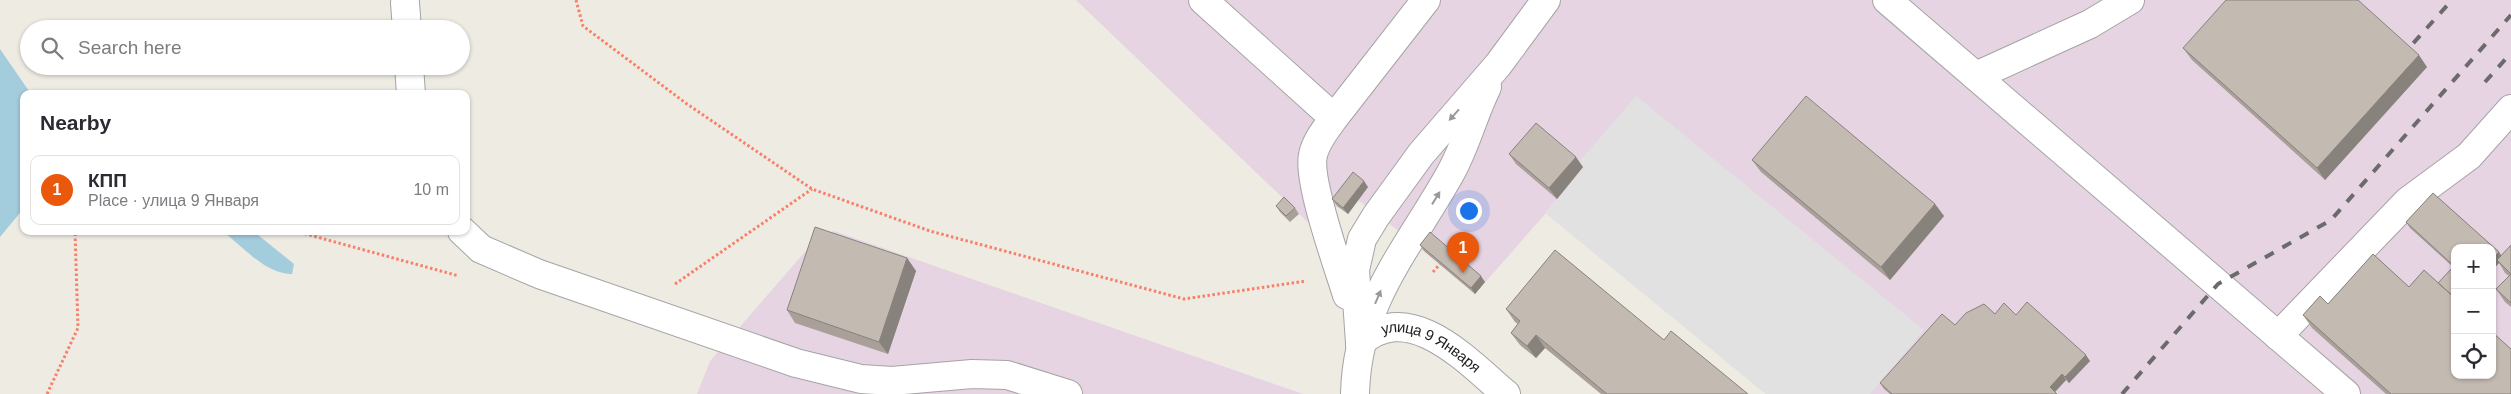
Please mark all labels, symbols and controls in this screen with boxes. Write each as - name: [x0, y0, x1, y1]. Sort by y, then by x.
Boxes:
- search box: [20, 20, 470, 75]
- icon: search: [38, 34, 66, 62]
- text: Search here: [78, 37, 182, 58]
- one-way arrow: [1449, 108, 1460, 121]
- text: Nearby: [40, 111, 111, 134]
- text: КПП: [88, 170, 127, 191]
- text: 1: [53, 181, 61, 198]
- text: 10 m: [413, 181, 449, 198]
- one-way arrow: [1431, 191, 1440, 204]
- text: Place · улица 9 Января: [88, 192, 259, 209]
- your location: [1456, 198, 1482, 224]
- pin: 1: [1447, 232, 1479, 273]
- map controls: [2451, 244, 2496, 379]
- button: +: [2451, 244, 2496, 289]
- one-way arrow: [1374, 289, 1382, 304]
- button: −: [2451, 289, 2496, 334]
- street label: улица 9 Января: [1379, 318, 1484, 376]
- button: locate: [2451, 334, 2496, 379]

